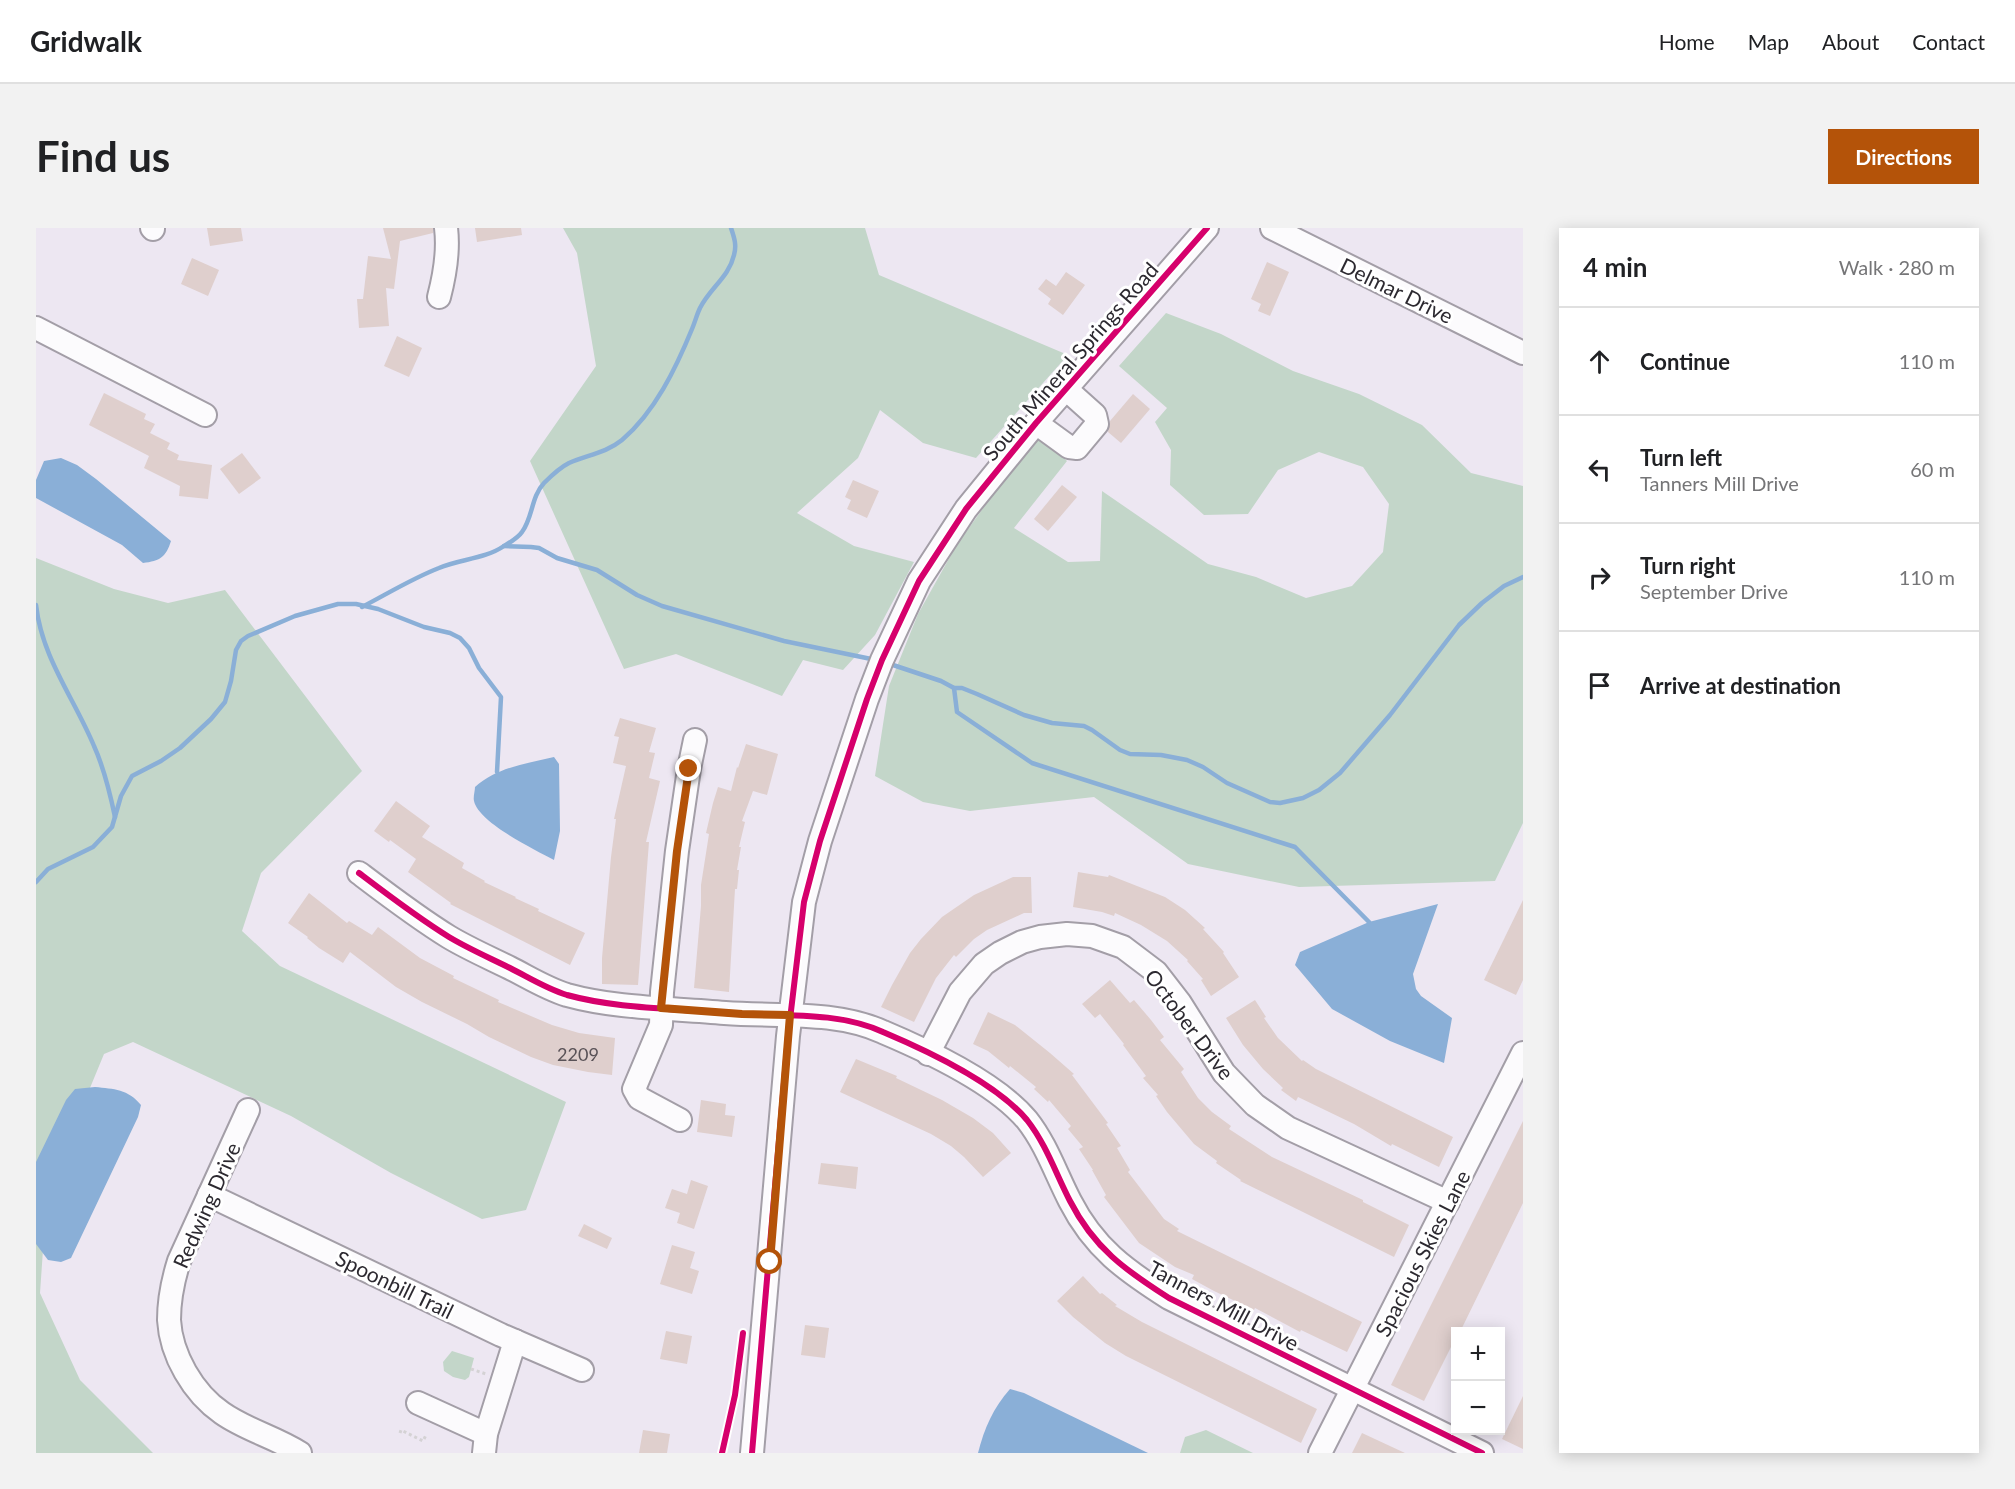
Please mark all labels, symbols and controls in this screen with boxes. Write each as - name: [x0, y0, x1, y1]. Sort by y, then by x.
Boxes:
- text: Gridwalk: [30, 24, 142, 58]
- text: Home: [1659, 29, 1715, 54]
- text: Map: [1748, 29, 1789, 54]
- text: About: [1822, 29, 1879, 54]
- text: Contact: [1912, 29, 1985, 54]
- button: Directions: [1828, 129, 1979, 184]
- text: Find us: [36, 131, 170, 181]
- text: 4 min: [1583, 251, 1647, 283]
- street label: Delmar Drive: [1337, 252, 1457, 328]
- text: Walk · 280 m: [1839, 255, 1955, 279]
- street label: South Mineral Springs Road: [977, 257, 1163, 465]
- icon: ahead: [1583, 345, 1616, 378]
- text: Continue: [1640, 348, 1730, 375]
- text: 110 m: [1899, 349, 1955, 373]
- text: Turn left: [1640, 444, 1722, 471]
- icon: left: [1583, 453, 1616, 486]
- text: 60 m: [1910, 457, 1955, 481]
- text: Tanners Mill Drive: [1640, 471, 1799, 495]
- text: Turn right: [1640, 552, 1735, 579]
- icon: right: [1583, 561, 1616, 594]
- text: 110 m: [1899, 565, 1955, 589]
- text: September Drive: [1640, 579, 1788, 603]
- icon: arrive: [1583, 669, 1616, 702]
- text: Arrive at destination: [1640, 672, 1841, 699]
- route end: [675, 755, 701, 781]
- street label: October Drive: [1140, 964, 1240, 1084]
- house number: 2209: [557, 1043, 599, 1065]
- street label: Redwing Drive: [167, 1138, 245, 1272]
- street label: Spacious Skies Lane: [1369, 1166, 1475, 1340]
- street label: Spoonbill Trail: [332, 1245, 458, 1323]
- route start: [756, 1248, 782, 1274]
- street label: Tanners Mill Drive: [1145, 1255, 1303, 1355]
- map controls: [1451, 1327, 1505, 1435]
- button: +: [1451, 1327, 1505, 1381]
- button: −: [1451, 1381, 1505, 1435]

